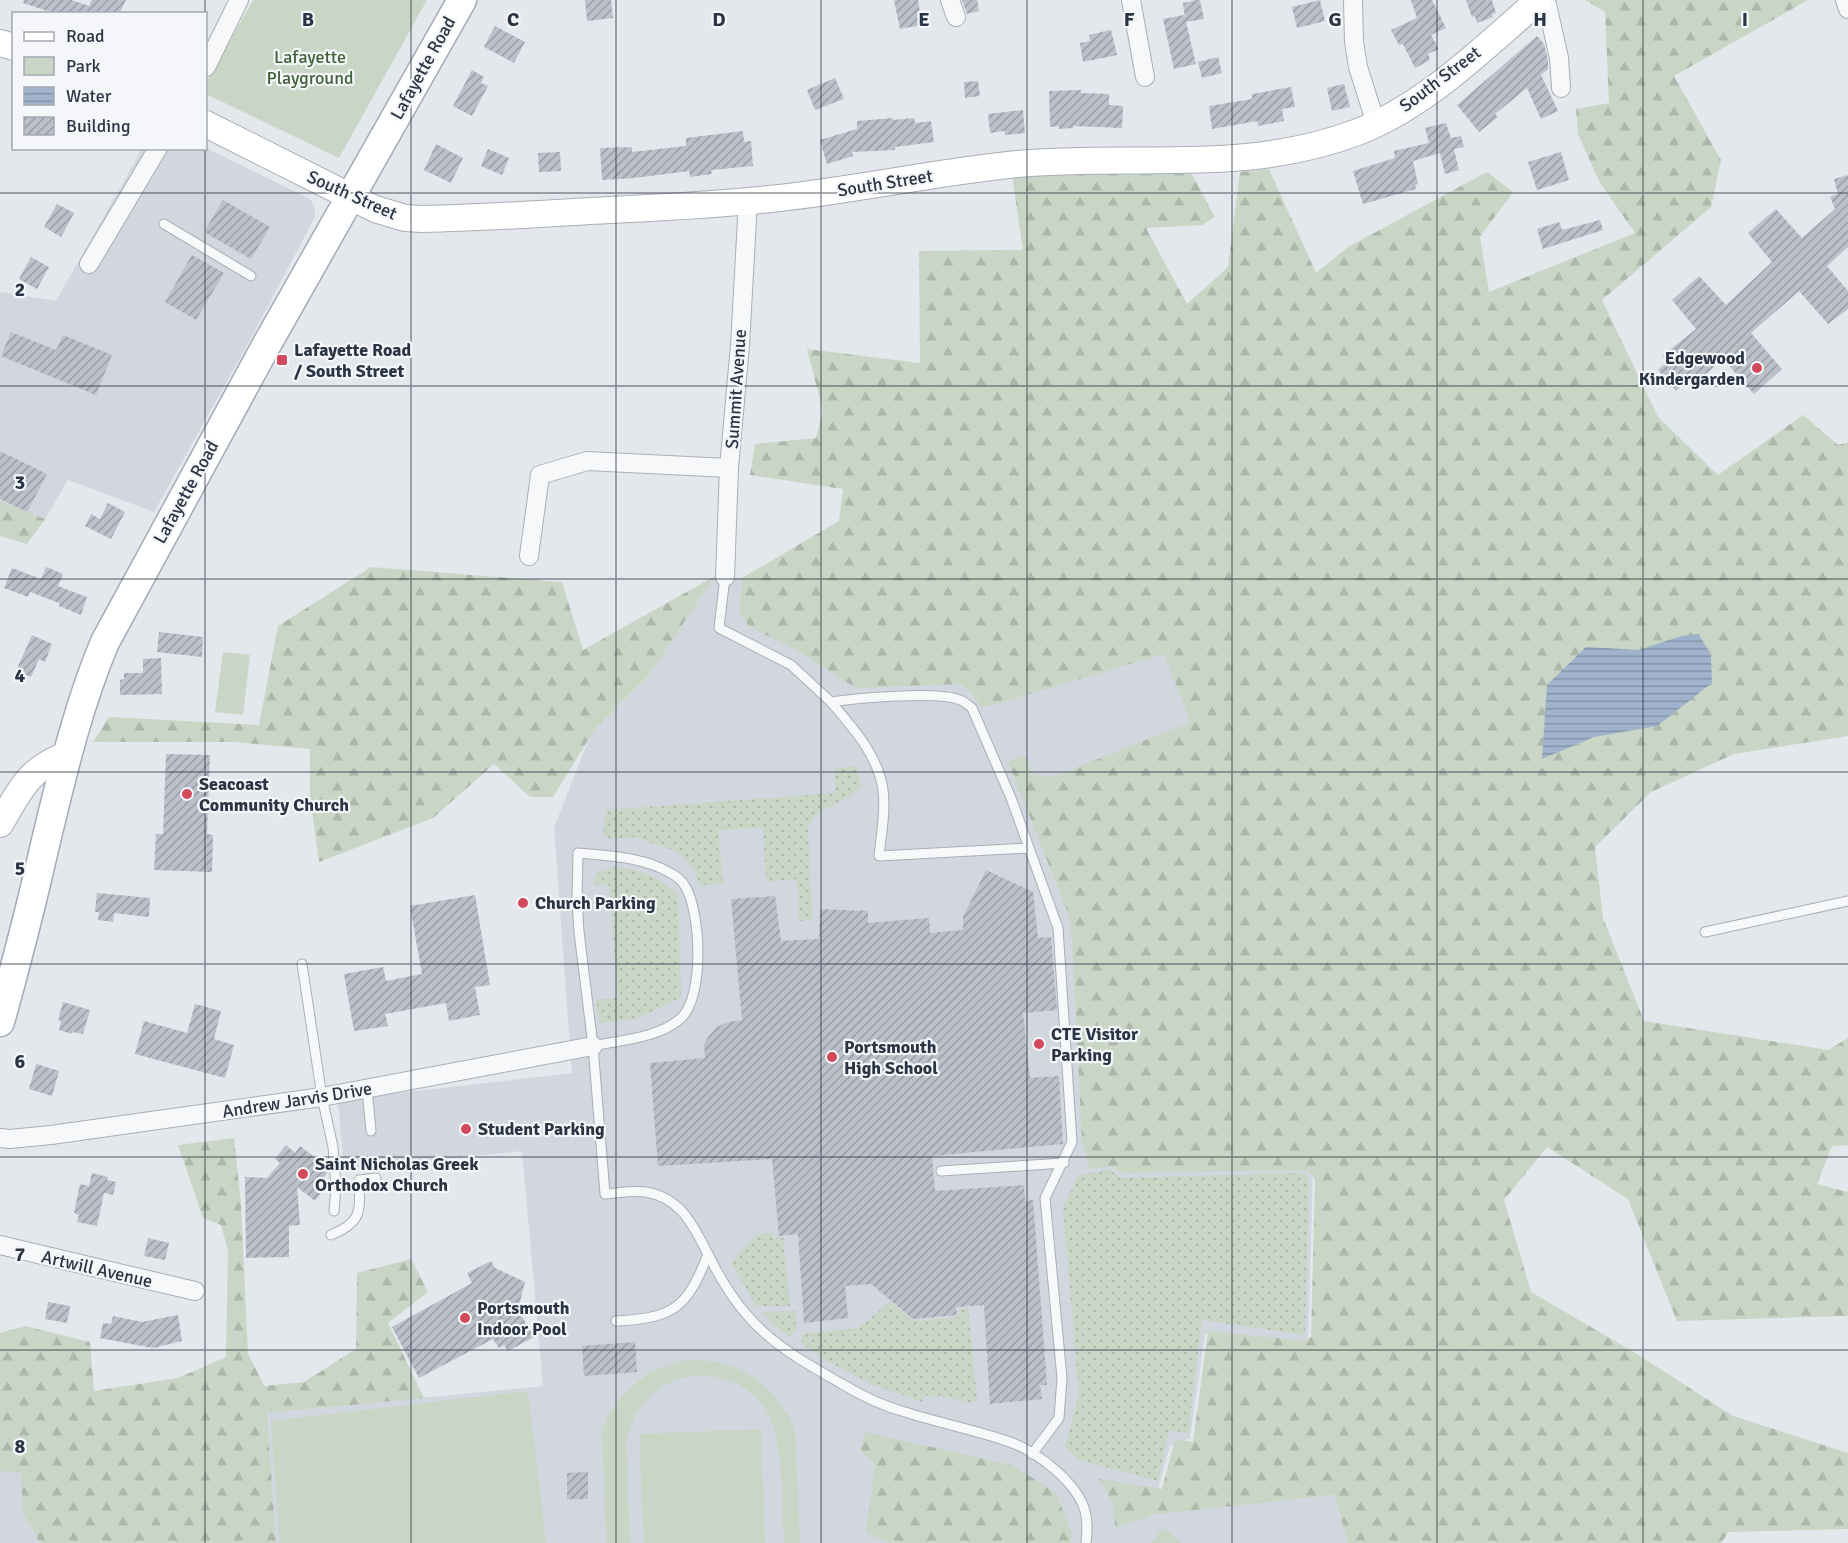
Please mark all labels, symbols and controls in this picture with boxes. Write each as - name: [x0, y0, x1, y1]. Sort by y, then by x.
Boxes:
- text: B: [302, 7, 314, 32]
- text: C: [507, 7, 519, 32]
- text: D: [712, 7, 726, 32]
- text: E: [918, 7, 930, 32]
- text: F: [1124, 7, 1135, 32]
- text: G: [1328, 7, 1342, 32]
- text: H: [1533, 7, 1547, 32]
- text: I: [1742, 7, 1748, 32]
- legend: [12, 12, 207, 150]
- street label: Lafayette Road: [386, 13, 460, 123]
- text: Road: [66, 25, 105, 47]
- street label: South Street: [1395, 41, 1485, 117]
- park label: Lafayette Playground: [266, 46, 354, 89]
- text: Park: [66, 55, 101, 77]
- text: Water: [66, 85, 112, 107]
- text: Building: [66, 115, 130, 137]
- street label: South Street: [304, 165, 400, 225]
- street label: South Street: [836, 165, 934, 201]
- text: 2: [15, 277, 25, 302]
- street label: Summit Avenue: [721, 328, 751, 450]
- place label: Lafayette Road / South Street: [294, 339, 411, 382]
- place label: Edgewood Kindergarden: [1639, 347, 1745, 390]
- marker: Lafayette Road / South Street: [275, 353, 289, 367]
- marker: Edgewood Kindergarden: [1750, 361, 1764, 375]
- street label: Lafayette Road: [149, 437, 223, 547]
- text: 3: [15, 470, 25, 495]
- text: 4: [15, 663, 26, 688]
- place label: Seacoast Community Church: [199, 773, 349, 816]
- marker: Seacoast Community Church: [180, 787, 194, 801]
- text: 5: [15, 856, 25, 881]
- place label: Church Parking: [535, 892, 656, 914]
- marker: Church Parking: [516, 896, 530, 910]
- place label: CTE Visitor Parking: [1051, 1023, 1139, 1066]
- place label: Portsmouth High School: [844, 1036, 938, 1079]
- marker: CTE Visitor Parking: [1032, 1037, 1046, 1051]
- text: 6: [15, 1049, 26, 1074]
- marker: Portsmouth High School: [825, 1050, 839, 1064]
- street label: Andrew Jarvis Drive: [221, 1077, 373, 1123]
- place label: Student Parking: [478, 1118, 605, 1140]
- marker: Student Parking: [459, 1122, 473, 1136]
- place label: Saint Nicholas Greek Orthodox Church: [315, 1153, 479, 1196]
- marker: Saint Nicholas Greek Orthodox Church: [296, 1167, 310, 1181]
- text: 7: [15, 1242, 26, 1267]
- street label: Artwill Avenue: [39, 1246, 155, 1292]
- place label: Portsmouth Indoor Pool: [477, 1297, 570, 1340]
- marker: Portsmouth Indoor Pool: [458, 1311, 472, 1325]
- text: 8: [15, 1434, 26, 1459]

